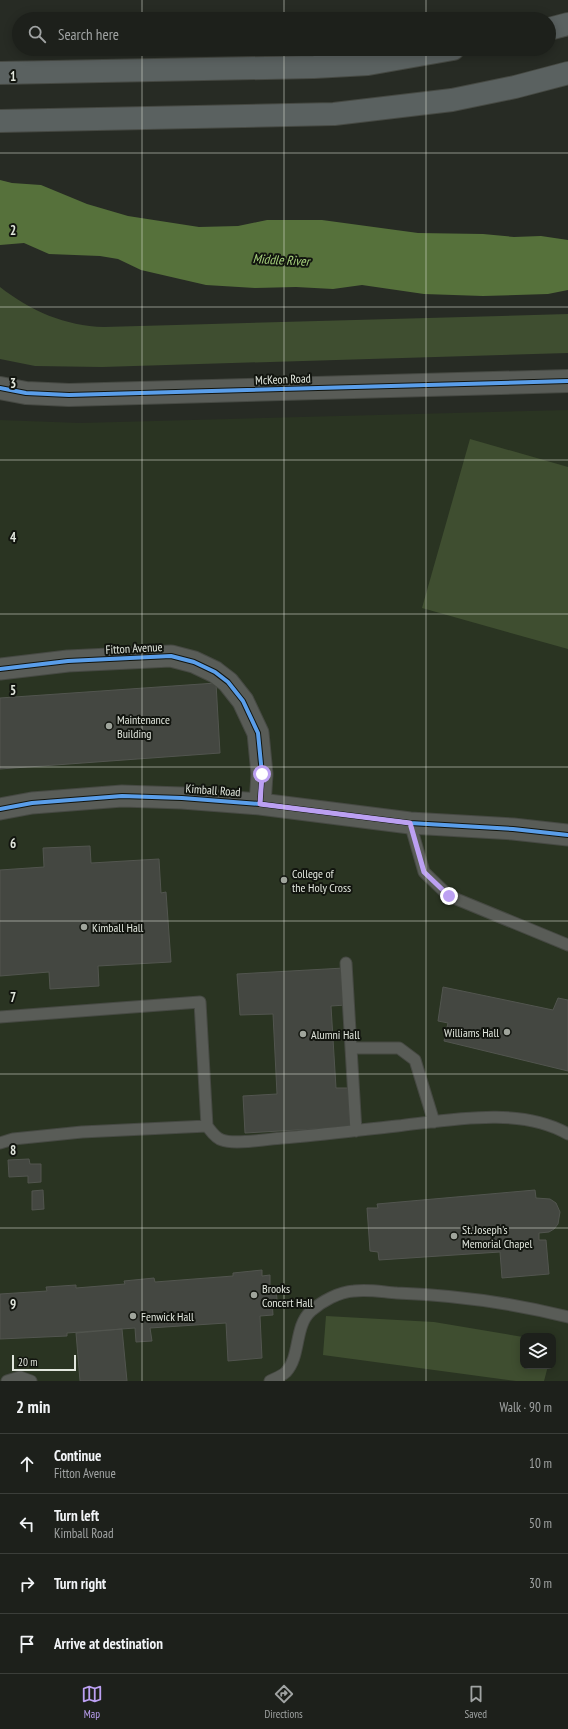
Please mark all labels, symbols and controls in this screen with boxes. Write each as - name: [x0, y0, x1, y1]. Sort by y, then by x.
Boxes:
- search box: [12, 12, 556, 56]
- icon: search: [26, 23, 48, 45]
- text: Search here: [58, 25, 119, 44]
- text: 1: [10, 68, 16, 85]
- text: 2: [10, 222, 16, 239]
- water label: Middle River: [252, 250, 312, 270]
- street label: McKeon Road: [255, 371, 311, 387]
- text: 3: [10, 375, 16, 392]
- text: 4: [10, 529, 17, 546]
- street label: Fitton Avenue: [105, 639, 163, 657]
- text: 5: [10, 682, 16, 699]
- place label: Maintenance Building: [117, 712, 170, 741]
- marker: Maintenance Building: [104, 721, 114, 731]
- route start: [253, 765, 271, 783]
- street label: Kimball Road: [185, 781, 241, 799]
- text: 6: [10, 835, 16, 852]
- place label: College of the Holy Cross: [292, 866, 351, 895]
- marker: College of the Holy Cross: [279, 875, 289, 885]
- route end: [440, 887, 458, 905]
- place label: Kimball Hall: [92, 920, 144, 935]
- marker: Kimball Hall: [79, 922, 89, 932]
- text: 7: [10, 989, 16, 1006]
- place label: Williams Hall: [444, 1025, 499, 1040]
- place label: Alumni Hall: [311, 1027, 360, 1042]
- marker: Williams Hall: [502, 1027, 512, 1037]
- marker: Alumni Hall: [298, 1029, 308, 1039]
- text: 8: [10, 1142, 16, 1159]
- place label: St. Joseph's Memorial Chapel: [462, 1222, 532, 1251]
- marker: St. Joseph's Memorial Chapel: [449, 1231, 459, 1241]
- place label: Brooks Concert Hall: [262, 1281, 313, 1310]
- marker: Brooks Concert Hall: [249, 1290, 259, 1300]
- text: 9: [10, 1296, 16, 1313]
- place label: Fenwick Hall: [141, 1309, 194, 1324]
- marker: Fenwick Hall: [128, 1311, 138, 1321]
- map controls: [520, 1333, 556, 1369]
- button: layers: [520, 1333, 556, 1369]
- scale bar: [12, 1353, 76, 1372]
- text: 20 m: [18, 1355, 37, 1369]
- text: 2 min: [16, 1396, 50, 1418]
- text: Walk · 90 m: [500, 1399, 552, 1416]
- text: Continue: [54, 1446, 101, 1465]
- icon: ahead: [16, 1453, 38, 1475]
- text: 10 m: [529, 1455, 552, 1472]
- text: Fitton Avenue: [54, 1465, 116, 1482]
- text: Turn left: [54, 1506, 99, 1525]
- icon: left: [16, 1513, 38, 1535]
- text: 50 m: [529, 1515, 552, 1532]
- text: Kimball Road: [54, 1525, 114, 1542]
- icon: right: [16, 1573, 38, 1595]
- text: Turn right: [54, 1574, 106, 1593]
- text: 30 m: [529, 1575, 552, 1592]
- icon: arrive: [16, 1633, 38, 1655]
- text: Arrive at destination: [54, 1634, 163, 1653]
- tab: Map: [81, 1683, 103, 1721]
- tab: Directions: [265, 1683, 303, 1721]
- tab: Saved: [464, 1683, 487, 1721]

